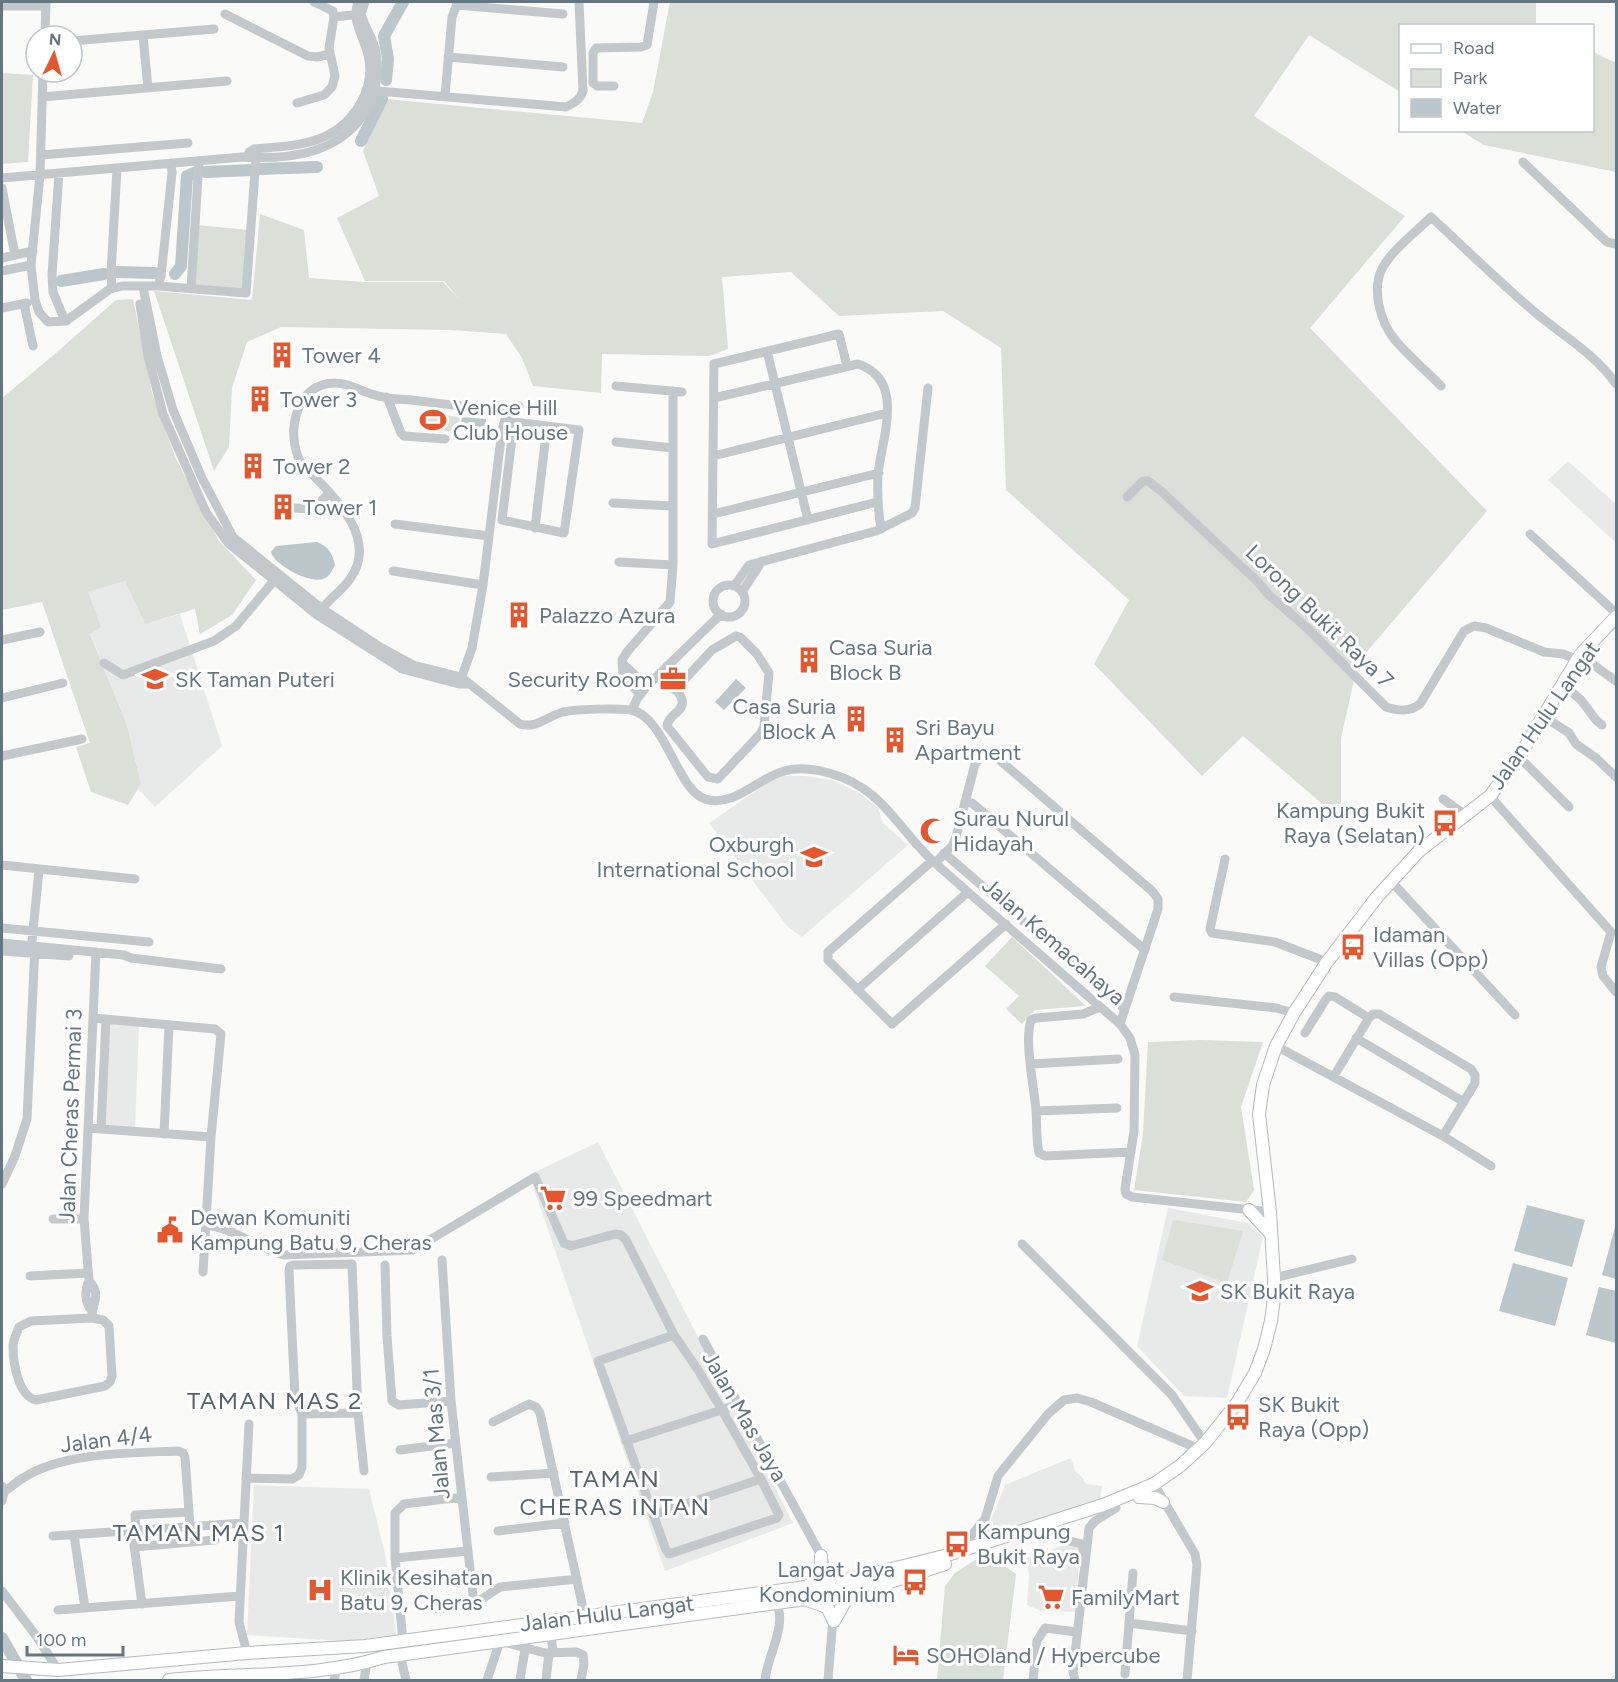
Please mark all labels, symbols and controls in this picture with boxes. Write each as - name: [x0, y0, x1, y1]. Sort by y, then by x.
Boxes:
- north arrow: [24, 24, 84, 84]
- legend: [1399, 24, 1594, 132]
- text: N: [48, 30, 62, 50]
- text: Road: [1453, 37, 1494, 59]
- text: Park: [1453, 67, 1488, 89]
- text: Water: [1453, 97, 1501, 119]
- building icon: Tower 4: [267, 340, 297, 370]
- place label: Tower 4: [302, 342, 381, 369]
- building icon: Tower 3: [245, 384, 275, 414]
- place label: Tower 3: [280, 386, 357, 413]
- place label: Venice Hill Club House: [453, 394, 568, 446]
- sports icon: Venice Hill Club House: [418, 405, 448, 435]
- building icon: Tower 2: [238, 451, 268, 481]
- place label: Tower 2: [273, 453, 350, 480]
- building icon: Tower 1: [268, 492, 298, 522]
- place label: Tower 1: [303, 494, 377, 521]
- street label: Lorong Bukit Raya 7: [1240, 539, 1399, 694]
- building icon: Palazzo Azura: [504, 600, 534, 630]
- place label: Palazzo Azura: [539, 602, 675, 629]
- place label: Casa Suria Block B: [829, 634, 933, 686]
- street label: Jalan Hulu Langat: [1483, 636, 1606, 795]
- building icon: Casa Suria Block B: [794, 645, 824, 675]
- school or university icon: SK Taman Puteri: [140, 664, 170, 694]
- office icon: Security Room: [658, 664, 688, 694]
- place label: SK Taman Puteri: [175, 666, 335, 693]
- place label: Security Room: [507, 666, 653, 693]
- place label: Casa Suria Block A: [732, 693, 836, 745]
- building icon: Casa Suria Block A: [841, 704, 871, 734]
- place label: Sri Bayu Apartment: [915, 714, 1021, 766]
- building icon: Sri Bayu Apartment: [880, 725, 910, 755]
- place label: Kampung Bukit Raya (Selatan): [1276, 797, 1425, 849]
- place label: Surau Nurul Hidayah: [953, 805, 1069, 857]
- bus stop icon: Kampung Bukit Raya (Selatan): [1430, 808, 1460, 838]
- mosque icon: Surau Nurul Hidayah: [918, 816, 948, 846]
- place label: Oxburgh International School: [597, 831, 794, 883]
- school or university icon: Oxburgh International School: [799, 842, 829, 872]
- street label: Jalan Kemacahaya: [977, 872, 1131, 1011]
- place label: Idaman Villas (Opp): [1373, 921, 1488, 973]
- bus stop icon: Idaman Villas (Opp): [1338, 932, 1368, 962]
- street label: Jalan Cheras Permai 3: [53, 1008, 88, 1224]
- supermarket icon: 99 Speedmart: [538, 1183, 568, 1213]
- place label: 99 Speedmart: [573, 1185, 712, 1212]
- place label: Dewan Komuniti Kampung Batu 9, Cheras: [190, 1204, 432, 1256]
- public building icon: Dewan Komuniti Kampung Batu 9, Cheras: [155, 1215, 185, 1245]
- school or university icon: SK Bukit Raya: [1185, 1276, 1215, 1306]
- place label: SK Bukit Raya: [1220, 1278, 1355, 1305]
- street label: Jalan Mas Jaya: [696, 1346, 793, 1487]
- street label: Jalan Mas 3/1: [417, 1367, 456, 1501]
- district label: TAMAN MAS 2: [187, 1386, 363, 1415]
- place label: SK Bukit Raya (Opp): [1258, 1391, 1369, 1443]
- bus stop icon: SK Bukit Raya (Opp): [1223, 1402, 1253, 1432]
- street label: Jalan 4/4: [59, 1420, 153, 1459]
- district label: TAMAN CHERAS INTAN: [519, 1464, 711, 1521]
- district label: TAMAN MAS 1: [113, 1518, 285, 1547]
- place label: Kampung Bukit Raya: [977, 1518, 1080, 1570]
- bus stop icon: Kampung Bukit Raya: [942, 1529, 972, 1559]
- place label: Langat Jaya Kondominium: [759, 1556, 895, 1608]
- place label: Klinik Kesihatan Batu 9, Cheras: [340, 1564, 493, 1616]
- bus stop icon: Langat Jaya Kondominium: [900, 1567, 930, 1597]
- hospital icon: Klinik Kesihatan Batu 9, Cheras: [305, 1575, 335, 1605]
- supermarket icon: FamilyMart: [1036, 1582, 1066, 1612]
- place label: FamilyMart: [1071, 1584, 1180, 1611]
- street label: Jalan Hulu Langat: [519, 1589, 696, 1638]
- scale bar: [27, 1619, 123, 1657]
- text: 100 m: [36, 1629, 86, 1651]
- hotel icon: SOHOland / Hypercube: [891, 1640, 921, 1670]
- place label: SOHOland / Hypercube: [926, 1642, 1160, 1669]

